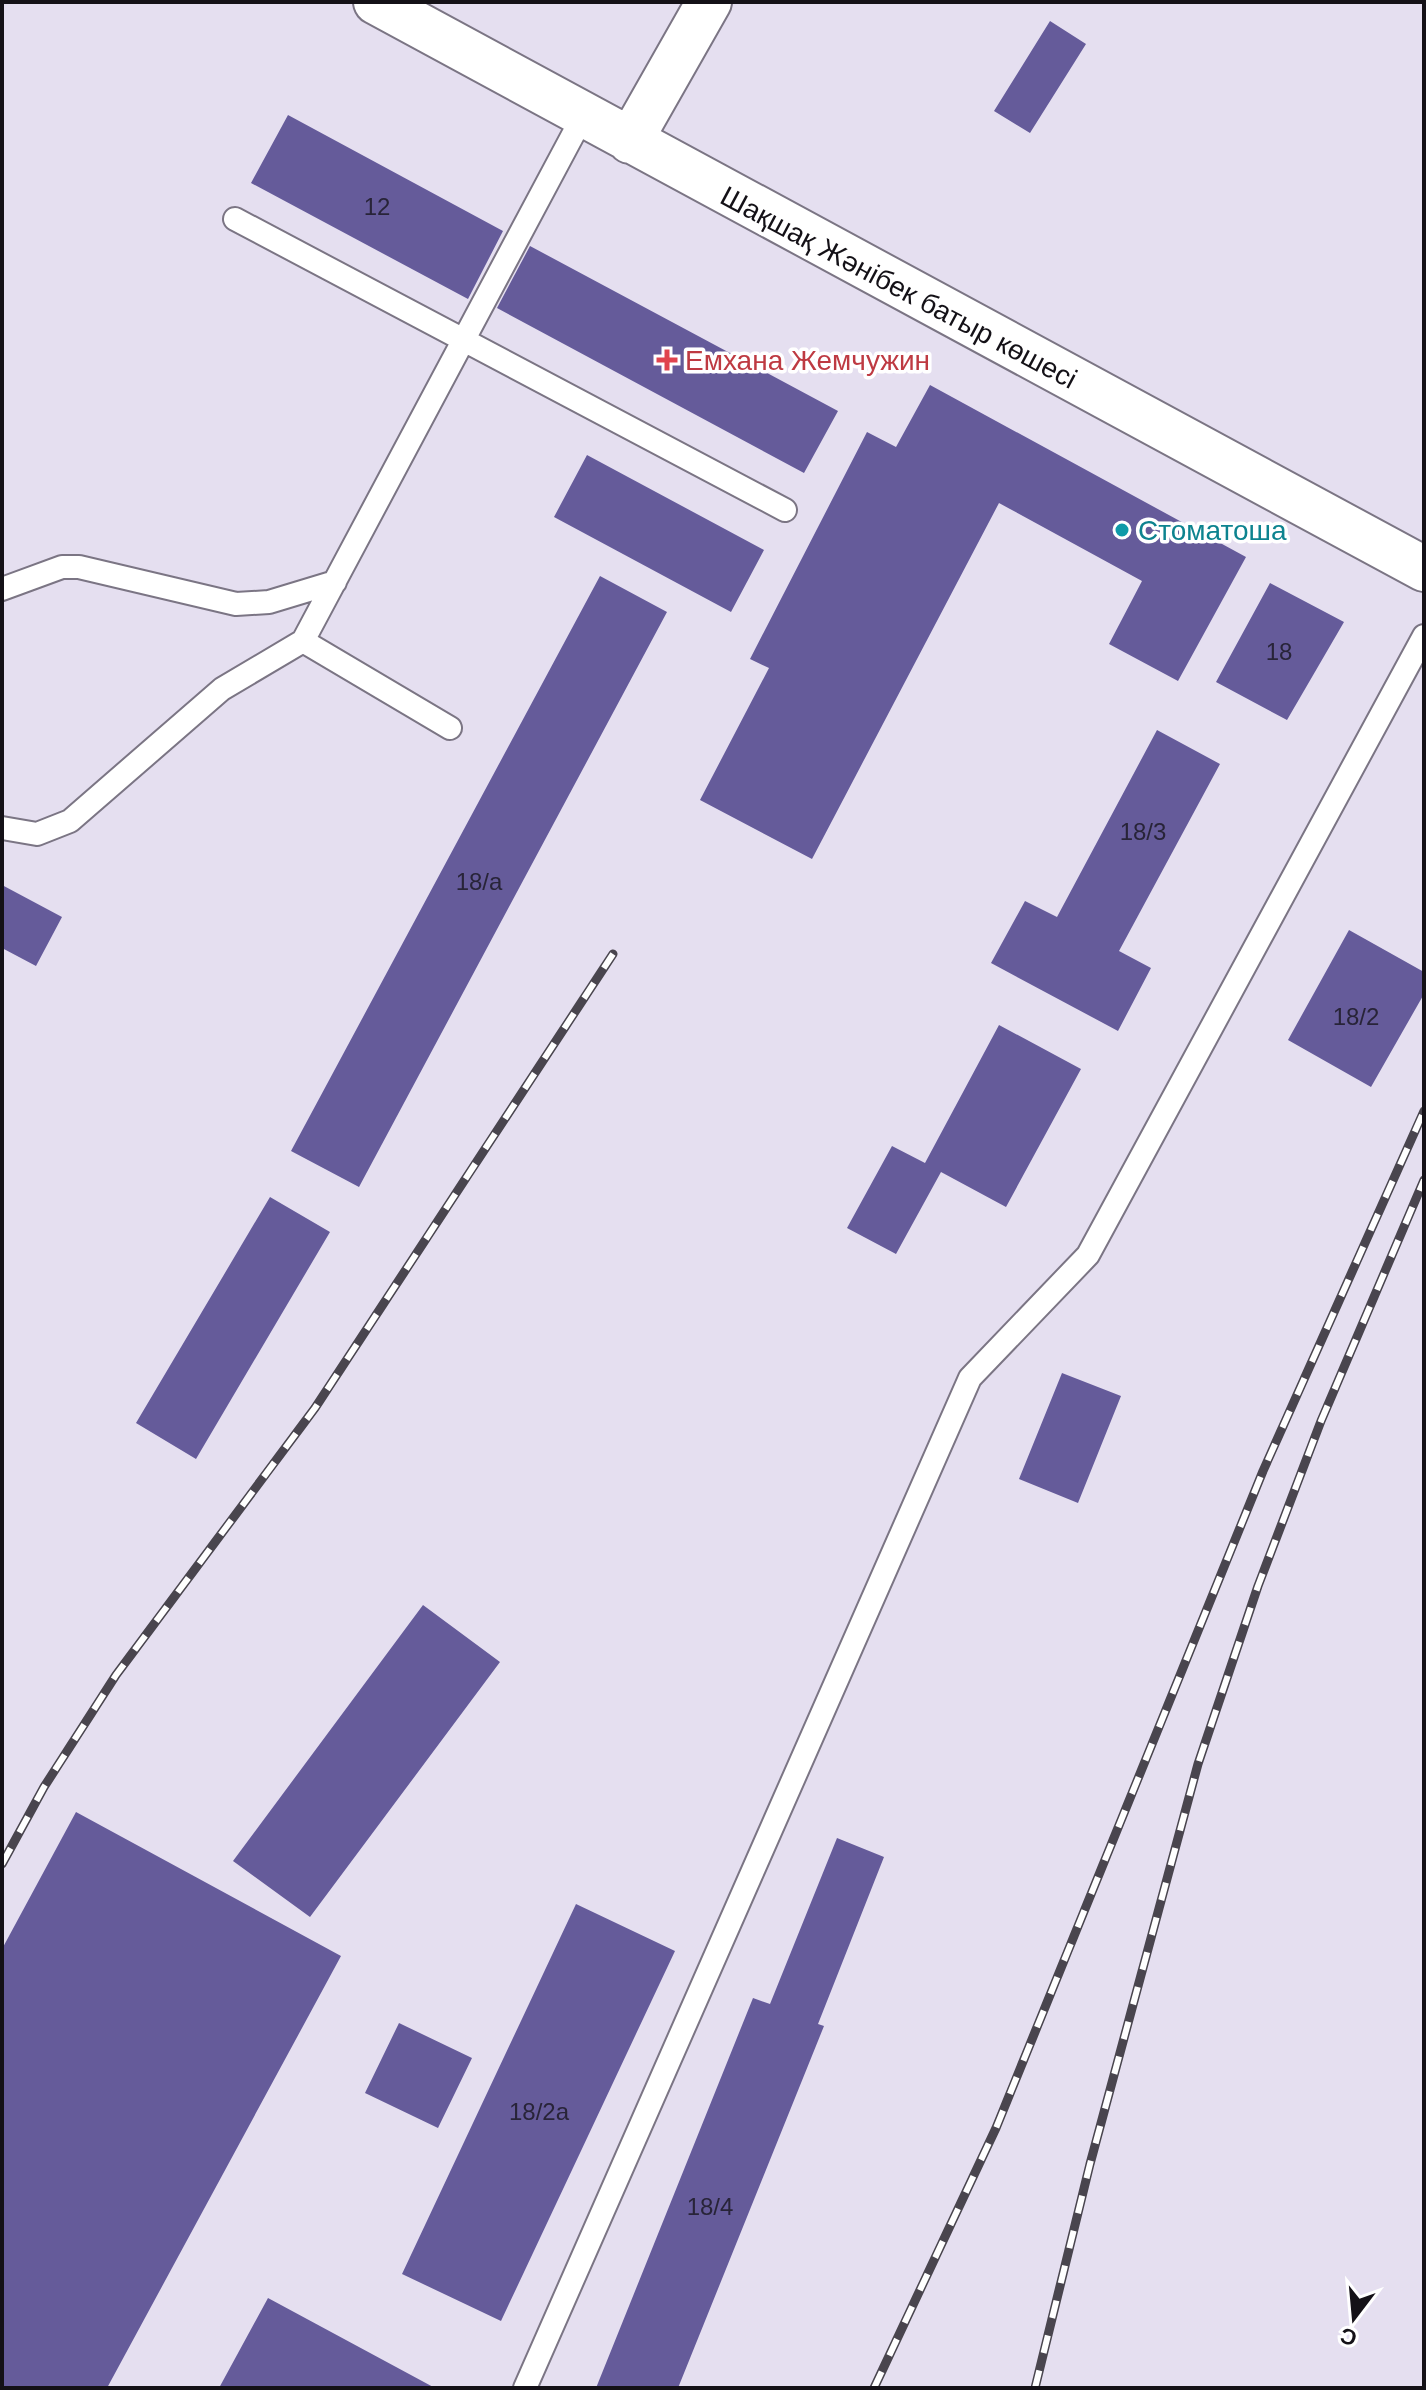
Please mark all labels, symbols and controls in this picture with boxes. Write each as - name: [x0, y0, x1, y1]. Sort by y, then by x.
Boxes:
- street label: Шақшақ Жәнібек батыр көшесі: [715, 180, 1082, 395]
- house number: 12: [364, 193, 390, 220]
- place label: Емхана Жемчужин: [685, 345, 930, 376]
- marker: Емхана Жемчужин: [656, 349, 678, 371]
- place label: Стоматоша: [1138, 515, 1287, 546]
- marker: Стоматоша: [1113, 521, 1131, 539]
- house number: 18: [1266, 638, 1292, 665]
- house number: 18/3: [1120, 818, 1166, 845]
- house number: 18/а: [456, 868, 503, 895]
- house number: 18/2: [1333, 1003, 1379, 1030]
- house number: 18/2а: [509, 2098, 570, 2125]
- house number: 18/4: [687, 2193, 733, 2220]
- north arrow: [1314, 2278, 1394, 2358]
- text: С: [1337, 2323, 1360, 2351]

